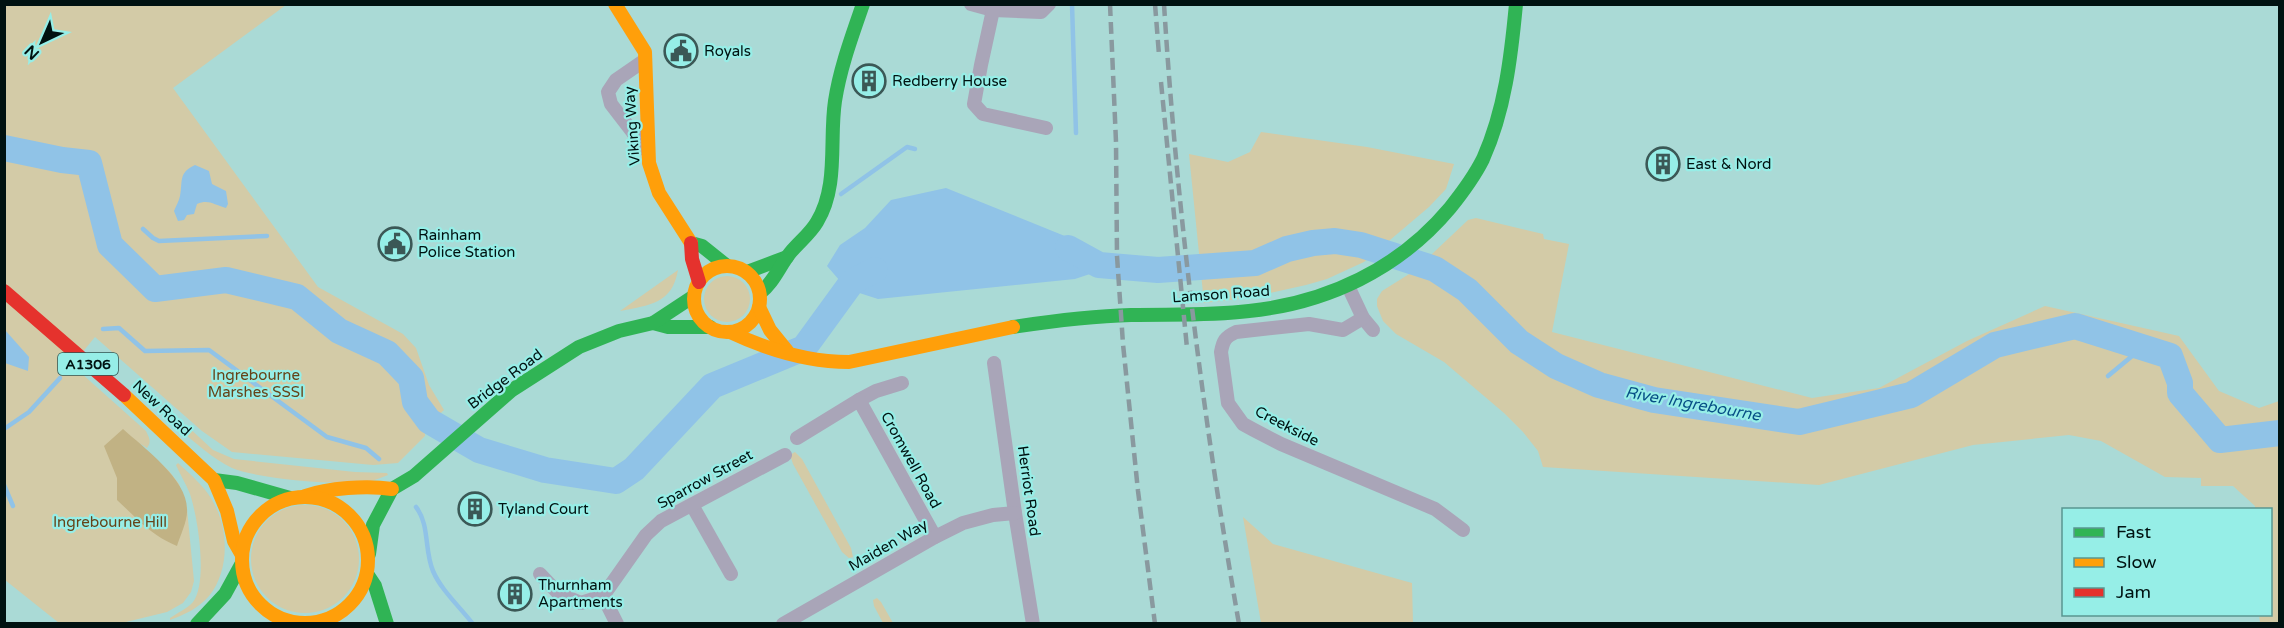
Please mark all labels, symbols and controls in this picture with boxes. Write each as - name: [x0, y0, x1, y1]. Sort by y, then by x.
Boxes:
- north arrow: [12, 12, 72, 72]
- public building icon: Royals: [663, 33, 699, 69]
- text: N: [21, 40, 44, 64]
- place label: Royals: [704, 42, 751, 60]
- building icon: Redberry House: [851, 63, 887, 99]
- place label: Redberry House: [892, 72, 1007, 90]
- street label: Viking Way: [620, 86, 644, 166]
- building icon: East & Nord: [1645, 146, 1681, 182]
- place label: East & Nord: [1686, 155, 1772, 173]
- public building icon: Rainham Police Station: [377, 226, 413, 262]
- place label: Rainham Police Station: [418, 226, 515, 261]
- street label: Lamson Road: [1172, 282, 1270, 306]
- street label: Bridge Road: [464, 345, 546, 413]
- road number: A1306: [58, 353, 118, 375]
- park label: Ingrebourne Marshes SSSI: [208, 366, 304, 401]
- street label: New Road: [129, 376, 195, 440]
- water label: River Ingrebourne: [1624, 382, 1763, 426]
- street label: Creekside: [1252, 402, 1322, 450]
- street label: Cromwell Road: [877, 408, 945, 512]
- street label: Sparrow Street: [654, 445, 756, 513]
- street label: Herriot Road: [1014, 445, 1044, 537]
- building icon: Tyland Court: [457, 491, 493, 527]
- place label: Tyland Court: [498, 500, 589, 518]
- legend: [2062, 508, 2272, 616]
- park label: Ingrebourne Hill: [53, 513, 167, 531]
- street label: Maiden Way: [845, 515, 931, 575]
- text: Fast: [2116, 521, 2151, 543]
- text: Slow: [2116, 551, 2157, 573]
- building icon: Thurnham Apartments: [497, 576, 533, 612]
- place label: Thurnham Apartments: [538, 576, 623, 611]
- text: Jam: [2116, 581, 2151, 603]

